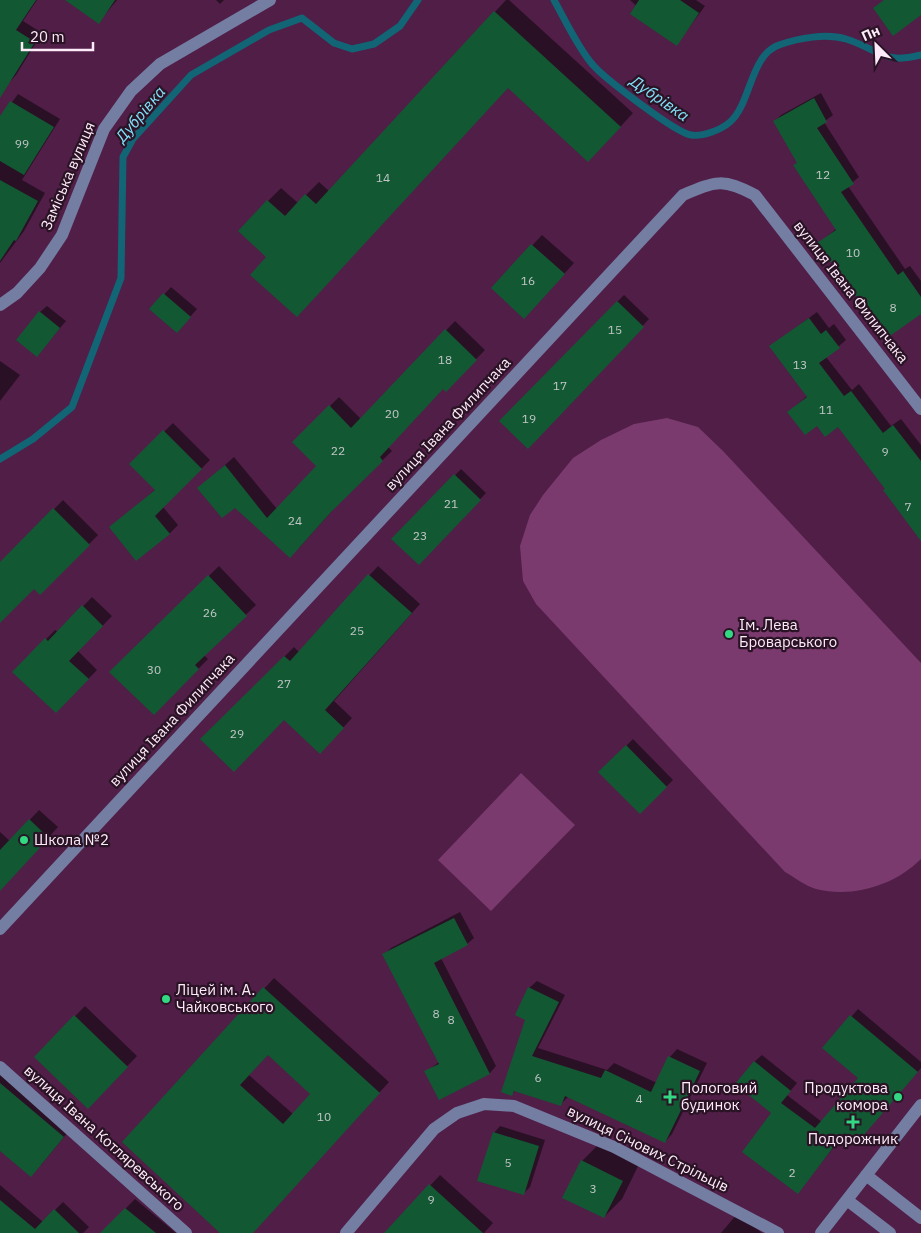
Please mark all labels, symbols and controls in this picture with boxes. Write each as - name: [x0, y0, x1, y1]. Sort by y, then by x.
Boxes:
- scale bar: [22, 20, 94, 52]
- north arrow: [851, 20, 901, 70]
- text: Пн: [859, 21, 883, 45]
- text: 20 m: [30, 27, 65, 46]
- water label: Дубрівка: [625, 69, 693, 125]
- water label: Дубрівка: [110, 82, 169, 148]
- street label: Заміська вулиця: [36, 119, 99, 233]
- house number: 99: [15, 136, 29, 151]
- house number: 12: [816, 167, 830, 182]
- house number: 14: [376, 170, 390, 185]
- street label: вулиця Івана Филипчака: [790, 217, 913, 367]
- house number: 10: [846, 245, 860, 260]
- house number: 16: [521, 273, 535, 288]
- house number: 8: [889, 300, 897, 315]
- house number: 15: [608, 322, 622, 337]
- house number: 18: [438, 352, 452, 367]
- street label: вулиця Івана Филипчака: [381, 353, 514, 494]
- house number: 13: [793, 357, 807, 372]
- house number: 17: [553, 378, 567, 393]
- house number: 11: [819, 402, 833, 417]
- house number: 20: [385, 406, 399, 421]
- house number: 19: [522, 411, 536, 426]
- house number: 22: [331, 443, 345, 458]
- house number: 9: [881, 444, 889, 459]
- house number: 21: [444, 496, 458, 511]
- house number: 7: [904, 499, 912, 514]
- house number: 24: [288, 513, 302, 528]
- house number: 23: [413, 528, 427, 543]
- house number: 26: [203, 605, 217, 620]
- place label: Ім. Лева Броварського: [739, 615, 837, 651]
- house number: 25: [350, 623, 364, 638]
- marker: Ім. Лева Броварського: [723, 628, 735, 640]
- street label: вулиця Івана Филипчака: [105, 649, 238, 790]
- house number: 30: [147, 662, 161, 677]
- house number: 27: [277, 676, 291, 691]
- house number: 29: [230, 726, 244, 741]
- place label: Школа №2: [34, 830, 109, 849]
- marker: Школа №2: [18, 834, 30, 846]
- place label: Ліцей ім. А. Чайковського: [176, 980, 274, 1016]
- marker: Ліцей ім. А. Чайковського: [160, 993, 172, 1005]
- house number: 8: [432, 1006, 440, 1021]
- house number: 8: [447, 1012, 455, 1027]
- street label: вулиця Івана Котляревського: [20, 1061, 188, 1215]
- house number: 6: [534, 1070, 542, 1085]
- place label: Пологовий будинок: [681, 1078, 757, 1114]
- place label: Продуктова комора: [804, 1078, 888, 1114]
- marker: Пологовий будинок: [663, 1090, 677, 1104]
- house number: 4: [635, 1091, 643, 1106]
- marker: Продуктова комора: [892, 1091, 904, 1103]
- street label: вулиця Січових Стрільців: [564, 1101, 732, 1196]
- house number: 10: [317, 1109, 331, 1124]
- marker: Подорожник: [847, 1116, 859, 1128]
- place label: Подорожник: [808, 1129, 898, 1148]
- house number: 5: [504, 1155, 512, 1170]
- house number: 2: [788, 1165, 796, 1180]
- house number: 3: [589, 1181, 597, 1196]
- house number: 9: [427, 1192, 435, 1207]

